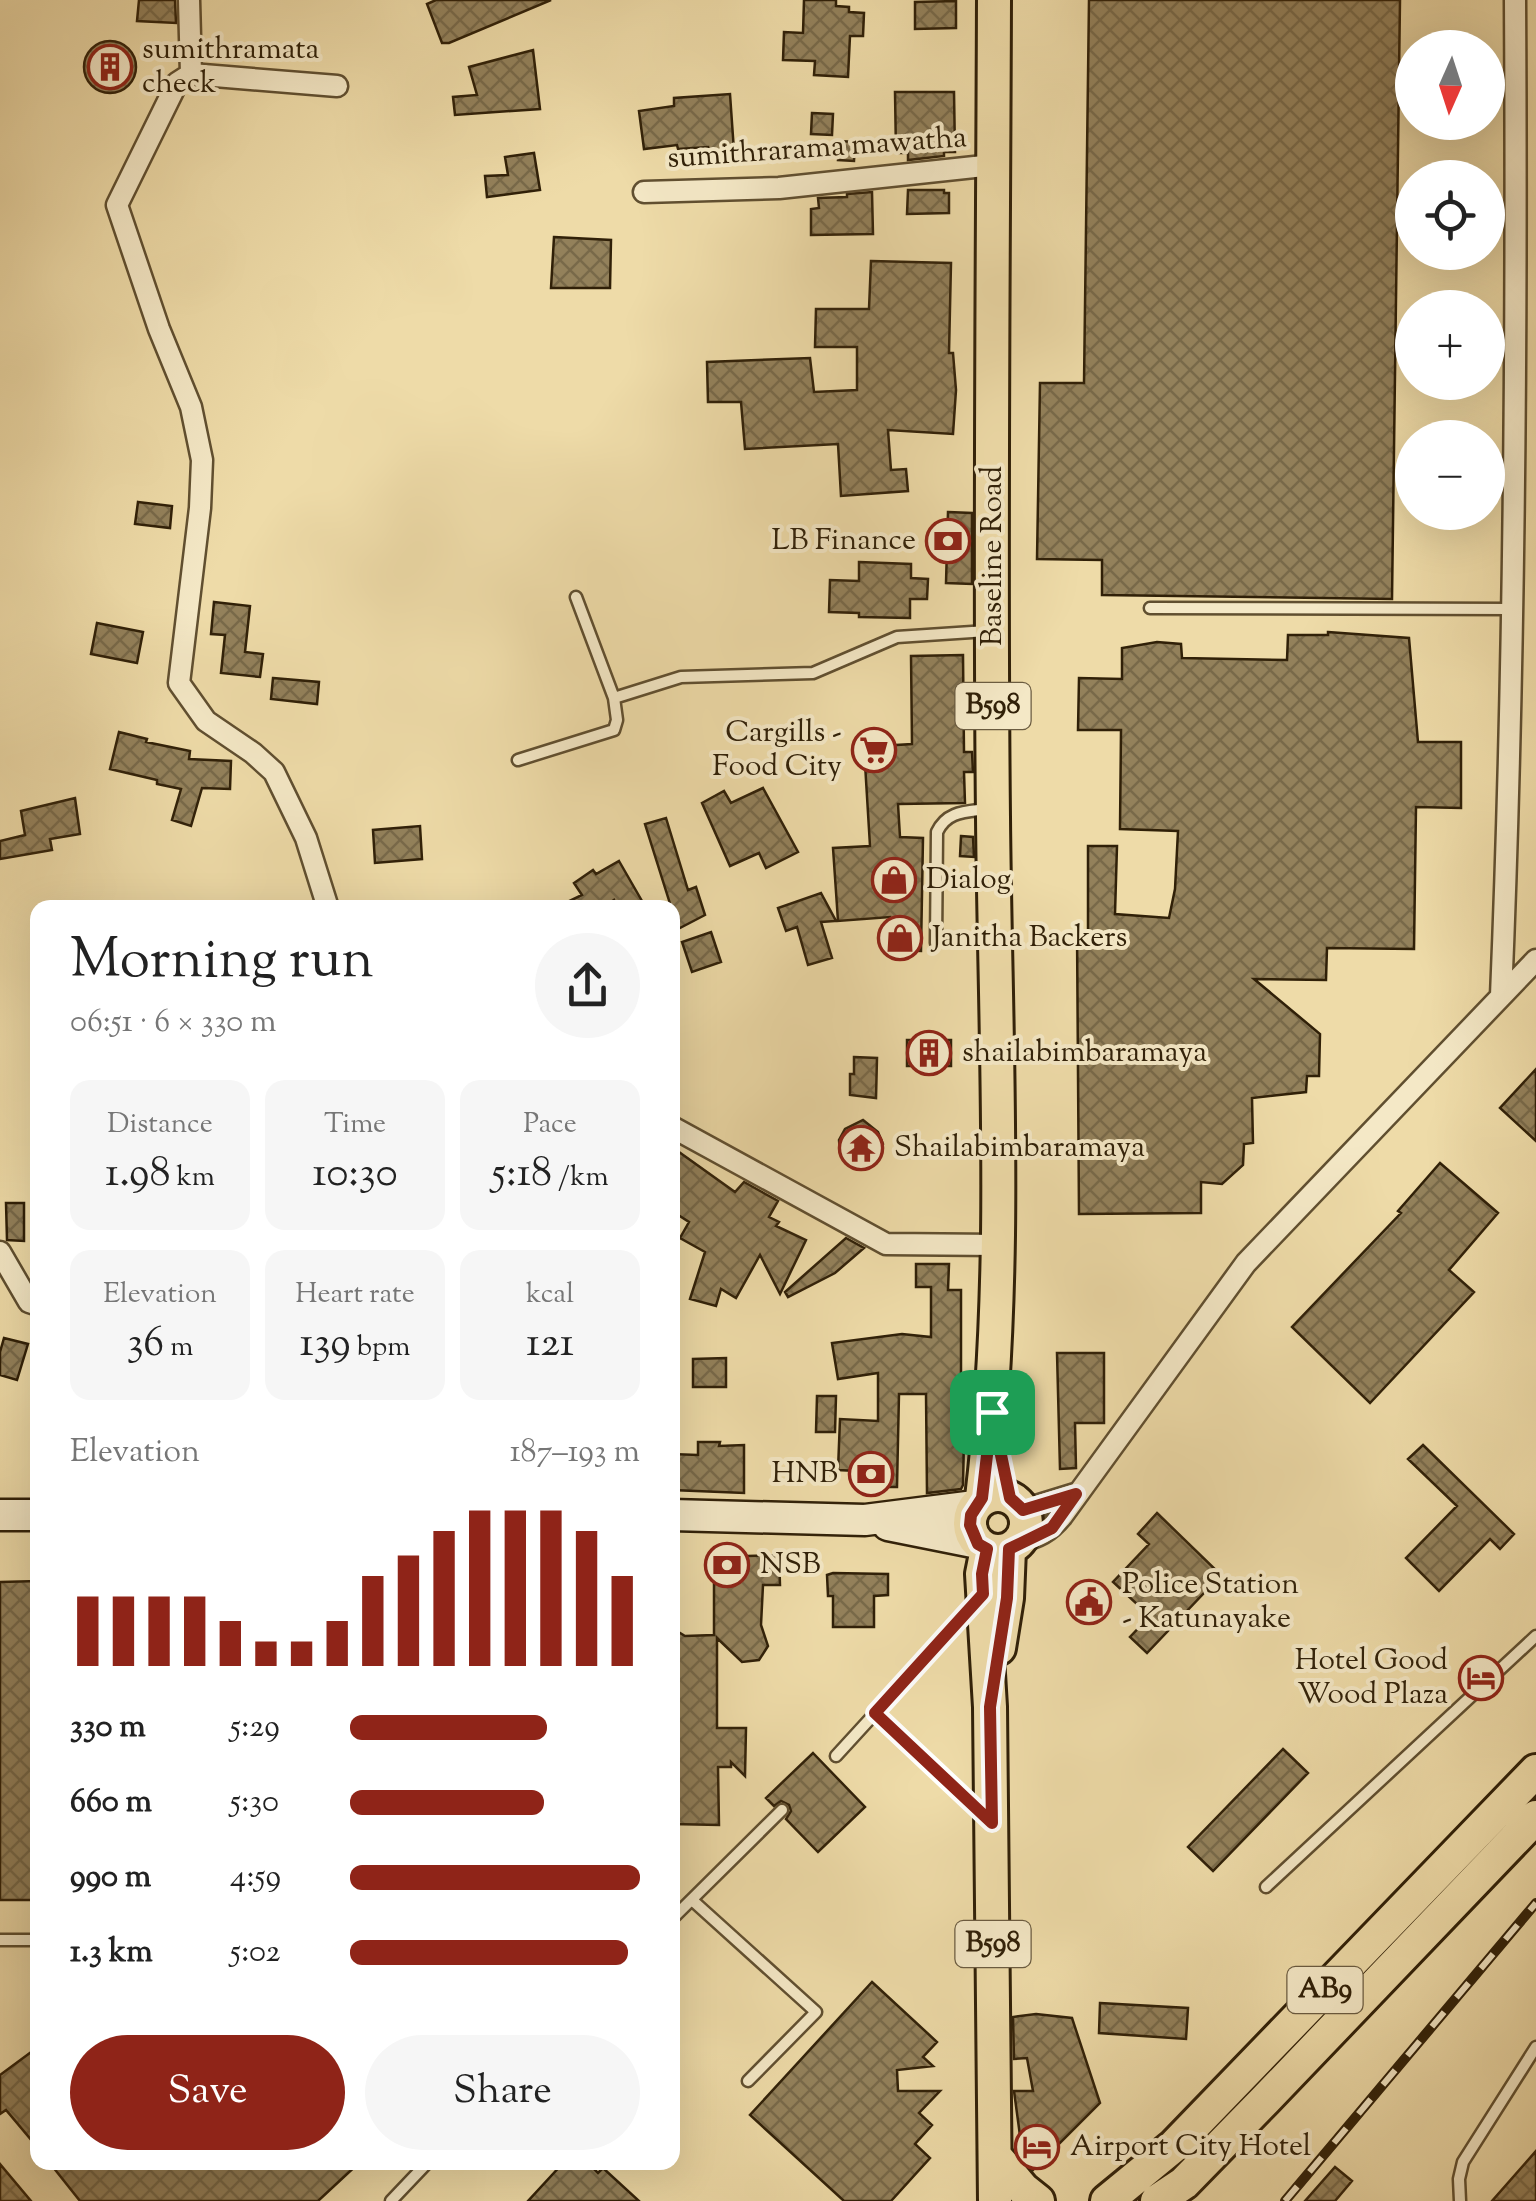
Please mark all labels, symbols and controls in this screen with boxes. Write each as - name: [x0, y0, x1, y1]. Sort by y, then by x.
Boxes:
- place label: sumithramata check: [142, 29, 319, 106]
- north arrow: [1395, 30, 1505, 140]
- map controls: [1395, 30, 1505, 530]
- building icon: sumithramata check: [87, 44, 133, 90]
- street label: sumithrarama mawatha: [666, 117, 969, 181]
- button: locate: [1395, 160, 1505, 270]
- button: +: [1395, 290, 1505, 400]
- button: −: [1395, 420, 1505, 530]
- street label: Baseline Road: [972, 466, 1015, 646]
- bank icon: LB Finance: [925, 518, 971, 564]
- place label: LB Finance: [771, 520, 916, 563]
- road number: B598: [956, 683, 1030, 729]
- place label: Cargills - Food City: [712, 712, 842, 789]
- supermarket icon: Cargills - Food City: [851, 727, 897, 773]
- shop icon: Dialog: [871, 857, 917, 903]
- place label: Dialog: [926, 859, 1011, 902]
- shop icon: Janitha Backers: [877, 915, 923, 961]
- place label: Janitha Backers: [930, 917, 1127, 960]
- text: Morning run: [70, 923, 374, 1002]
- button: share: [535, 933, 640, 1038]
- text: 06:51 · 6 × 330 m: [70, 1000, 277, 1046]
- building icon: shailabimbaramaya: [906, 1030, 952, 1076]
- place label: shailabimbaramaya: [962, 1032, 1207, 1075]
- text: Distance: [107, 1105, 213, 1145]
- text: Time: [324, 1105, 386, 1145]
- text: Pace: [523, 1105, 577, 1145]
- temple icon: Shailabimbaramaya: [838, 1125, 884, 1171]
- place label: Shailabimbaramaya: [894, 1127, 1145, 1170]
- text: 1.98: [105, 1145, 171, 1205]
- text: 10:30: [312, 1145, 398, 1205]
- text: 5:18: [491, 1145, 552, 1205]
- text: km: [171, 1158, 215, 1198]
- text: /km: [552, 1158, 609, 1198]
- text: Elevation: [103, 1275, 217, 1315]
- text: Heart rate: [295, 1275, 415, 1315]
- text: kcal: [526, 1275, 574, 1315]
- text: 36: [127, 1315, 164, 1375]
- text: 139: [300, 1315, 351, 1375]
- text: 121: [526, 1315, 574, 1375]
- text: m: [164, 1328, 193, 1368]
- text: bpm: [351, 1328, 411, 1368]
- pin: [950, 1370, 1035, 1455]
- icon: arrive: [965, 1385, 1020, 1440]
- text: Elevation: [70, 1430, 200, 1476]
- text: 187–193 m: [510, 1430, 640, 1476]
- bank icon: HNB: [848, 1451, 894, 1497]
- place label: HNB: [771, 1453, 838, 1496]
- bank icon: NSB: [704, 1542, 750, 1588]
- place label: NSB: [760, 1544, 821, 1587]
- place label: Police Station - Katunayake: [1122, 1564, 1299, 1641]
- public building icon: Police Station - Katunayake: [1066, 1579, 1112, 1625]
- place label: Hotel Good Wood Plaza: [1295, 1640, 1448, 1717]
- hotel icon: Hotel Good Wood Plaza: [1458, 1655, 1504, 1701]
- text: 330 m: [70, 1705, 146, 1751]
- text: 5:29: [230, 1705, 280, 1751]
- text: 660 m: [70, 1780, 152, 1826]
- text: 5:30: [230, 1780, 279, 1826]
- text: 990 m: [70, 1855, 151, 1901]
- text: 4:59: [230, 1855, 281, 1901]
- road number: B598: [956, 1921, 1030, 1967]
- text: 1.3 km: [70, 1930, 153, 1976]
- text: 5:02: [230, 1930, 281, 1976]
- road number: AB9: [1288, 1967, 1362, 2013]
- button: Save: [70, 2035, 345, 2150]
- button: Share: [365, 2035, 640, 2150]
- hotel icon: Airport City Hotel: [1014, 2124, 1060, 2170]
- place label: Airport City Hotel: [1070, 2126, 1311, 2169]

